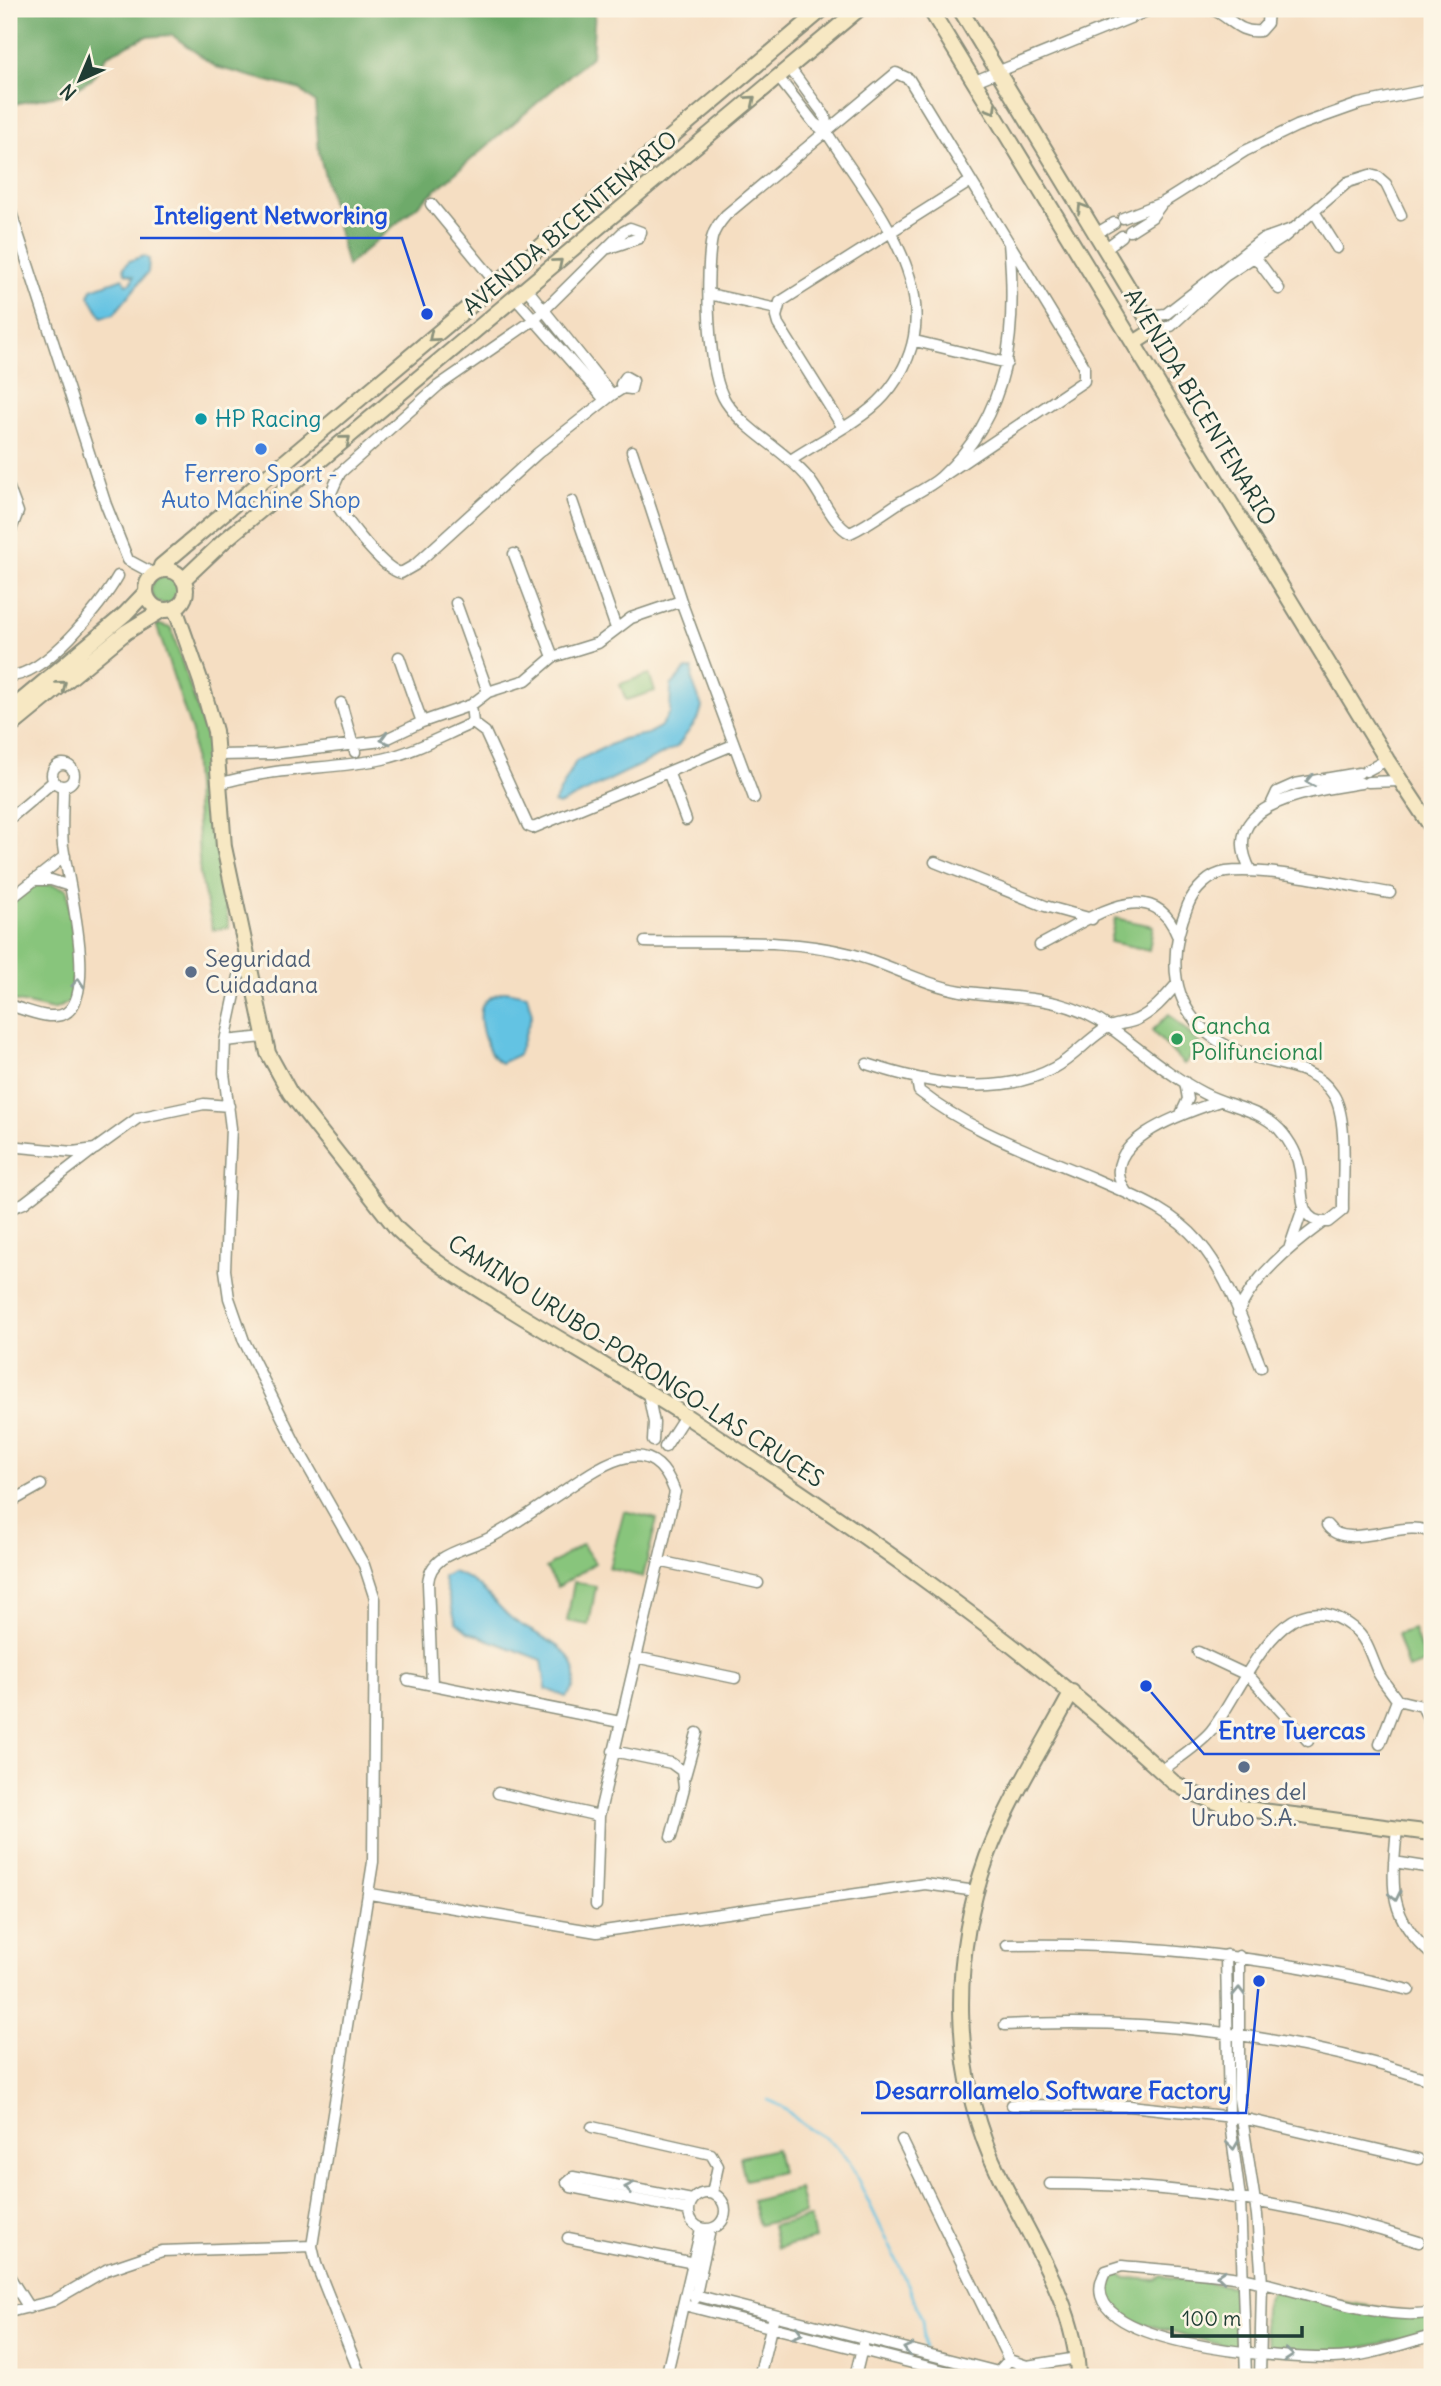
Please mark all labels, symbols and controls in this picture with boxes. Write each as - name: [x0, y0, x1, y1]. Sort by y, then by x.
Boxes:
- north arrow: [46, 46, 116, 116]
- text: N: [55, 79, 81, 105]
- one-way arrow: [742, 96, 755, 108]
- one-way arrow: [983, 101, 996, 114]
- street label: AVENIDA BICENTENARIO: [456, 124, 683, 321]
- callout: Inteligent Networking: [140, 193, 402, 238]
- text: Inteligent Networking: [154, 200, 388, 230]
- one-way arrow: [1077, 203, 1090, 216]
- one-way arrow: [550, 259, 563, 271]
- street label: AVENIDA BICENTENARIO: [1118, 283, 1283, 531]
- one-way arrow: [428, 329, 441, 341]
- place label: HP Racing: [215, 404, 321, 433]
- marker: HP Racing: [193, 411, 209, 427]
- one-way arrow: [337, 436, 350, 448]
- marker: Ferrero Sport - Auto Machine Shop: [253, 441, 269, 457]
- place label: Ferrero Sport - Auto Machine Shop: [161, 459, 361, 514]
- one-way arrow: [54, 680, 66, 693]
- one-way arrow: [379, 731, 391, 746]
- one-way arrow: [1304, 773, 1316, 788]
- place label: Seguridad Cuidadana: [205, 944, 318, 999]
- marker: Seguridad Cuidadana: [183, 964, 199, 980]
- one-way arrow: [70, 978, 85, 989]
- place label: Cancha Polifuncional: [1191, 1011, 1323, 1066]
- marker: Cancha Polifuncional: [1169, 1031, 1185, 1047]
- street label: CAMINO URUBO-PORONGO-LAS CRUCES: [443, 1228, 830, 1493]
- callout: Entre Tuercas: [1204, 1709, 1380, 1754]
- text: Entre Tuercas: [1218, 1715, 1366, 1745]
- marker: Jardines del Urubo S.A.: [1236, 1759, 1252, 1775]
- place label: Jardines del Urubo S.A.: [1181, 1777, 1307, 1832]
- one-way arrow: [1386, 1890, 1401, 1902]
- one-way arrow: [1231, 1987, 1247, 1997]
- callout: Desarrollamelo Software Factory: [861, 2068, 1246, 2113]
- text: Desarrollamelo Software Factory: [875, 2075, 1231, 2105]
- one-way arrow: [1225, 2139, 1240, 2151]
- one-way arrow: [623, 2181, 635, 2196]
- one-way arrow: [1215, 2269, 1227, 2284]
- scale bar: [1172, 2295, 1301, 2339]
- text: 100 m: [1182, 2305, 1241, 2332]
- one-way arrow: [792, 2325, 804, 2339]
- one-way arrow: [902, 2343, 914, 2357]
- one-way arrow: [1284, 2347, 1295, 2362]

